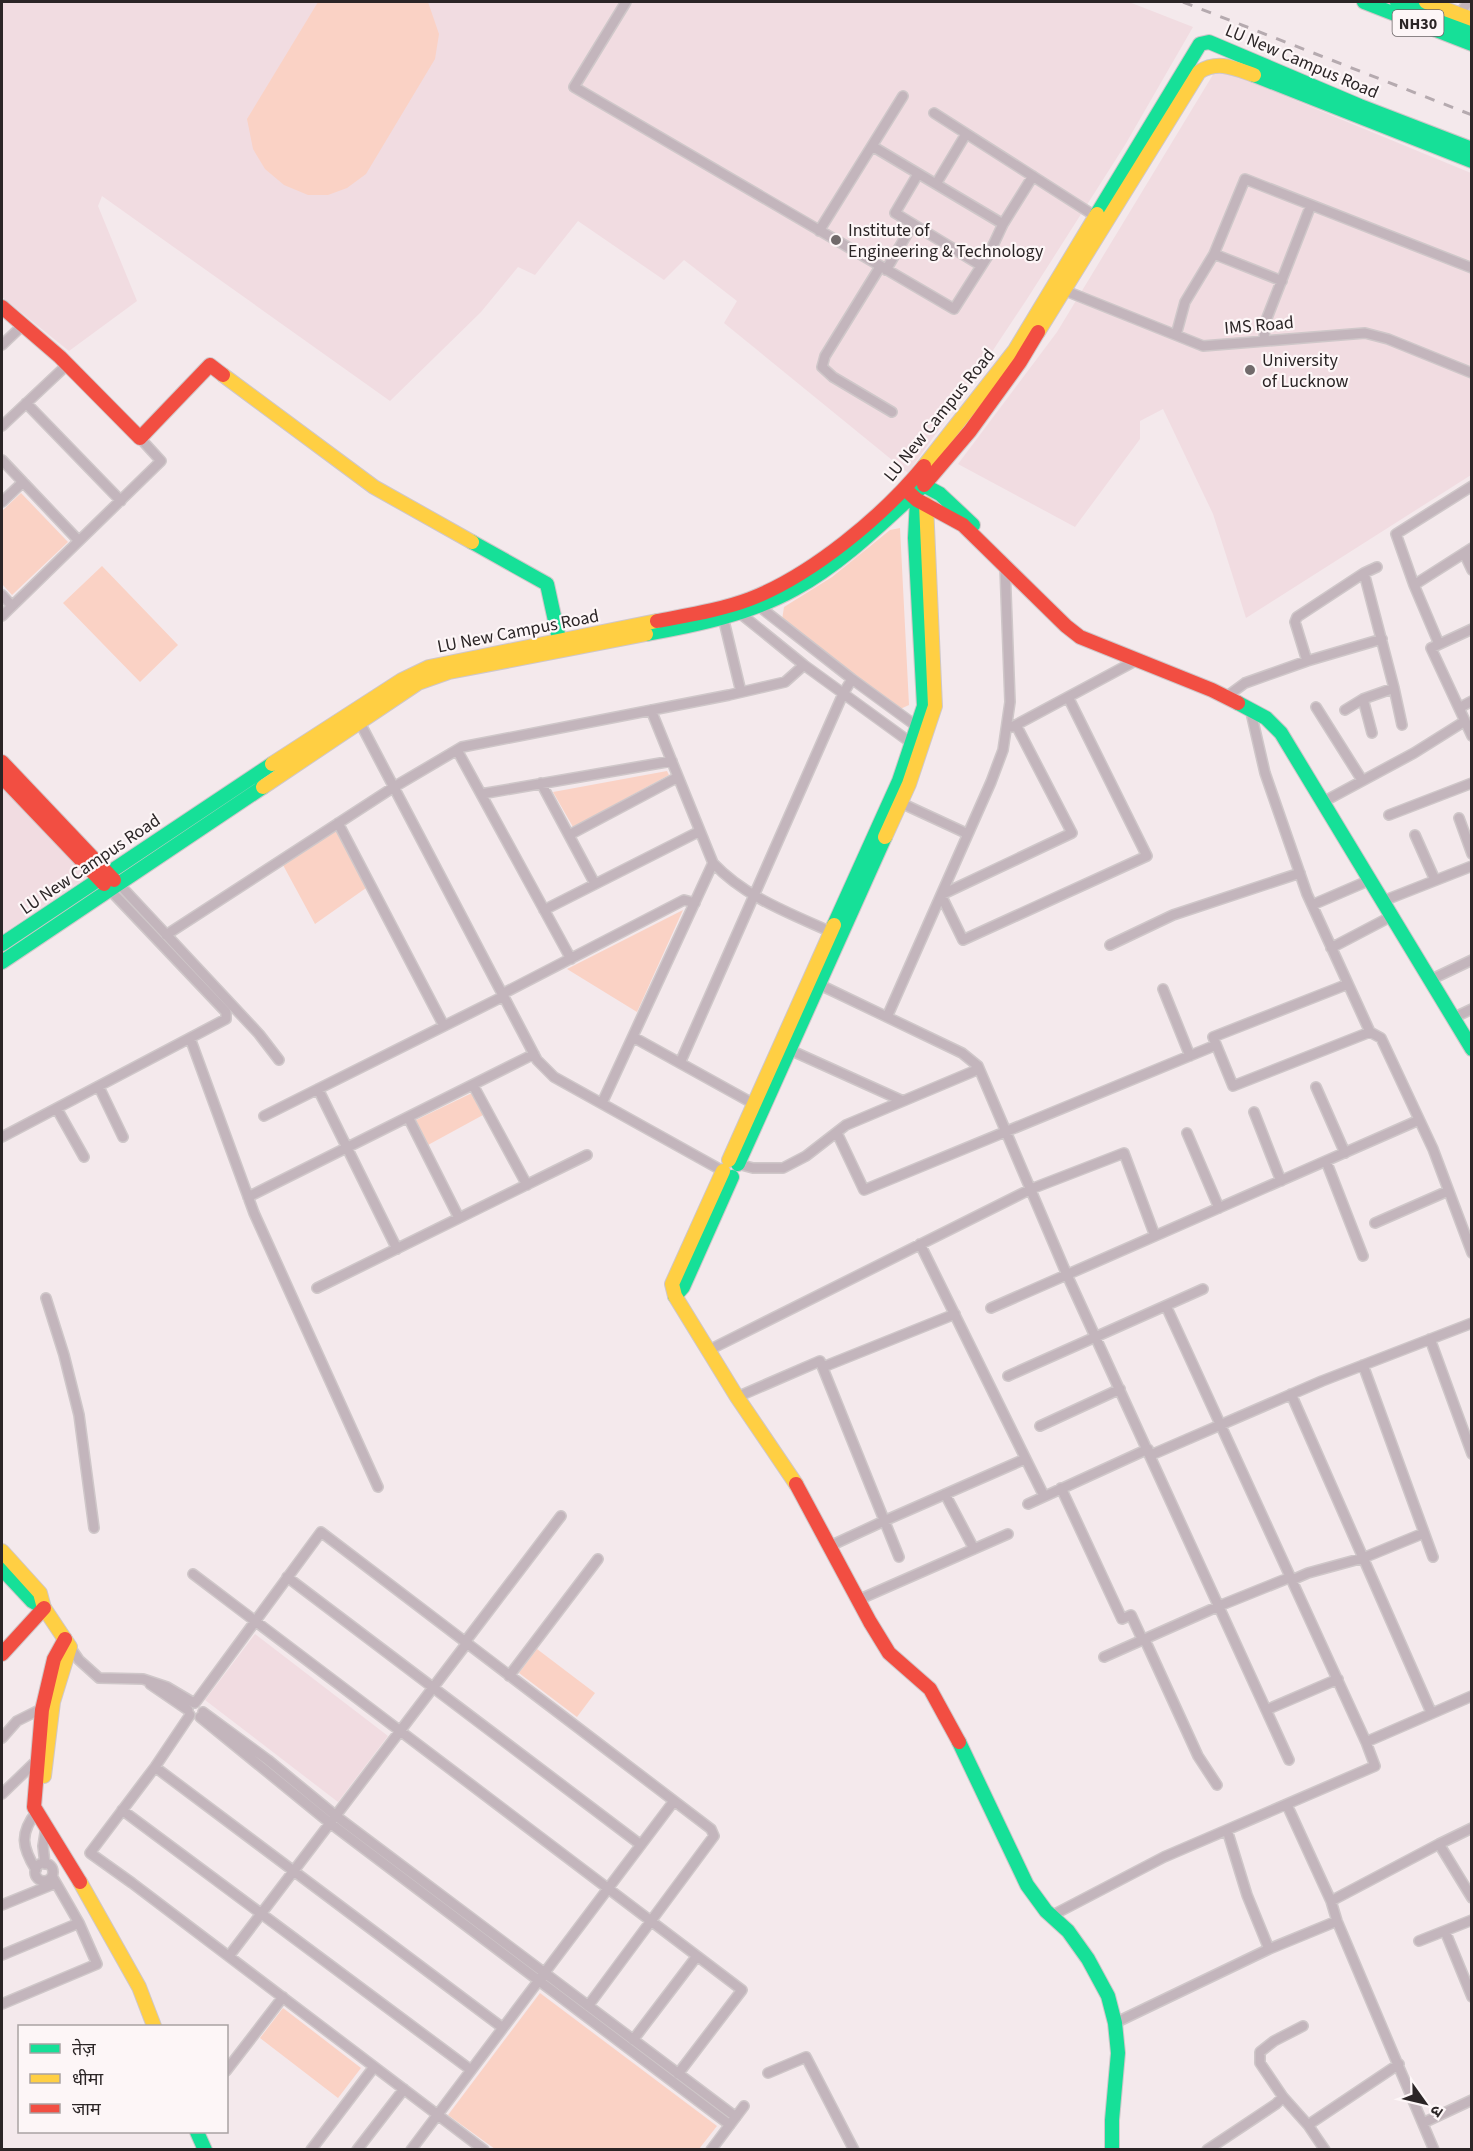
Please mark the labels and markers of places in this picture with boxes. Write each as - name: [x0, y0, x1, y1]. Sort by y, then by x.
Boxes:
- place label: Institute of Engineering & Technology: [848, 218, 1044, 264]
- marker: Institute of Engineering & Technology: [829, 233, 843, 247]
- place label: University of Lucknow: [1262, 348, 1349, 394]
- marker: University of Lucknow: [1243, 363, 1257, 377]

